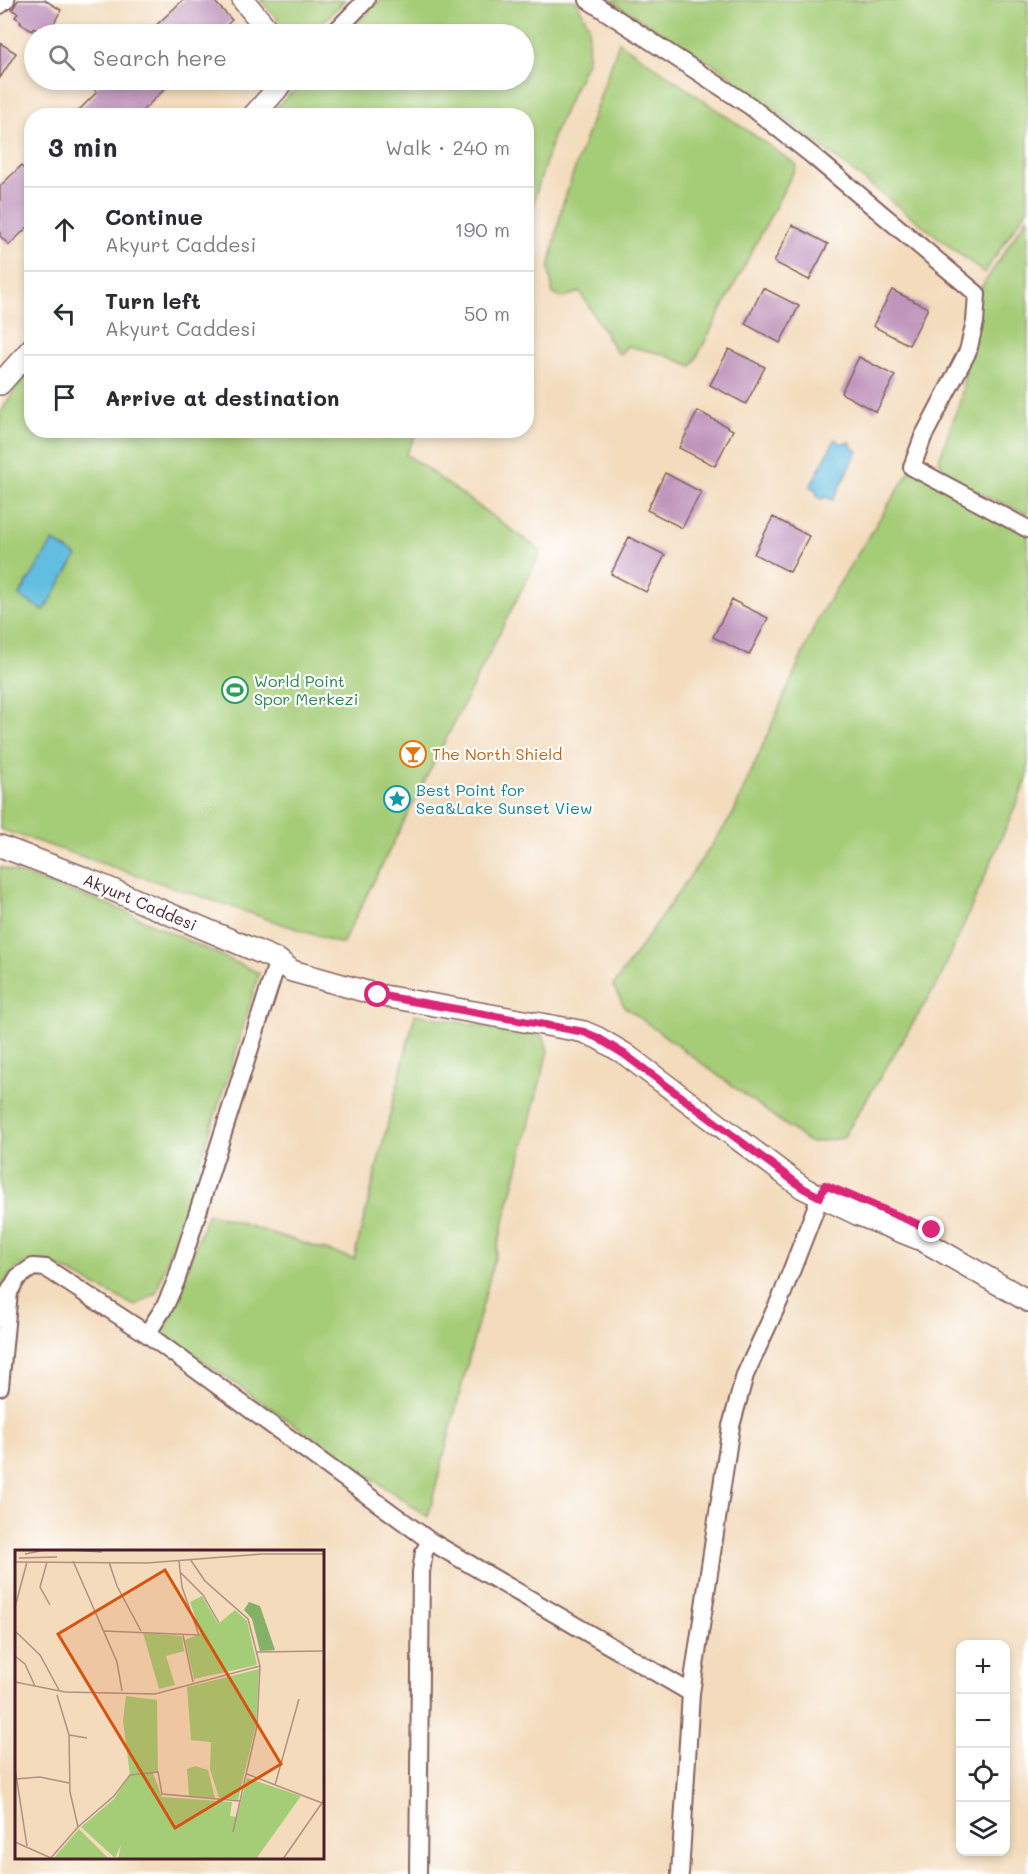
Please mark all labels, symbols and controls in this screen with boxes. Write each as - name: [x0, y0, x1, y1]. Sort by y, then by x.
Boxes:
- search box: [24, 24, 534, 90]
- icon: search: [45, 41, 78, 74]
- text: Search here: [93, 43, 227, 72]
- text: 3 min: [48, 130, 117, 164]
- text: Walk · 240 m: [385, 134, 510, 160]
- text: Continue: [105, 202, 203, 231]
- icon: ahead: [48, 213, 81, 246]
- text: 190 m: [455, 216, 510, 242]
- text: Akyurt Caddesi: [105, 231, 256, 257]
- text: Turn left: [105, 286, 201, 315]
- icon: left: [48, 297, 81, 330]
- text: 50 m: [464, 300, 510, 326]
- text: Akyurt Caddesi: [105, 315, 256, 341]
- icon: arrive: [48, 381, 81, 414]
- text: Arrive at destination: [105, 383, 340, 412]
- place label: World Point Spor Merkezi: [254, 670, 358, 709]
- sports icon: World Point Spor Merkezi: [220, 675, 250, 705]
- bar icon: The North Shield: [398, 739, 428, 769]
- place label: The North Shield: [432, 743, 562, 764]
- place label: Best Point for Sea&Lake Sunset View: [416, 779, 592, 818]
- place icon: Best Point for Sea&Lake Sunset View: [382, 784, 412, 814]
- street label: Akyurt Caddesi: [80, 868, 200, 935]
- route start: [364, 981, 390, 1007]
- route end: [918, 1216, 944, 1242]
- inset map: [15, 1550, 324, 1859]
- map controls: [956, 1640, 1010, 1856]
- button: +: [956, 1640, 1010, 1694]
- button: −: [956, 1694, 1010, 1748]
- button: locate: [956, 1748, 1010, 1802]
- button: layers: [956, 1802, 1010, 1856]

